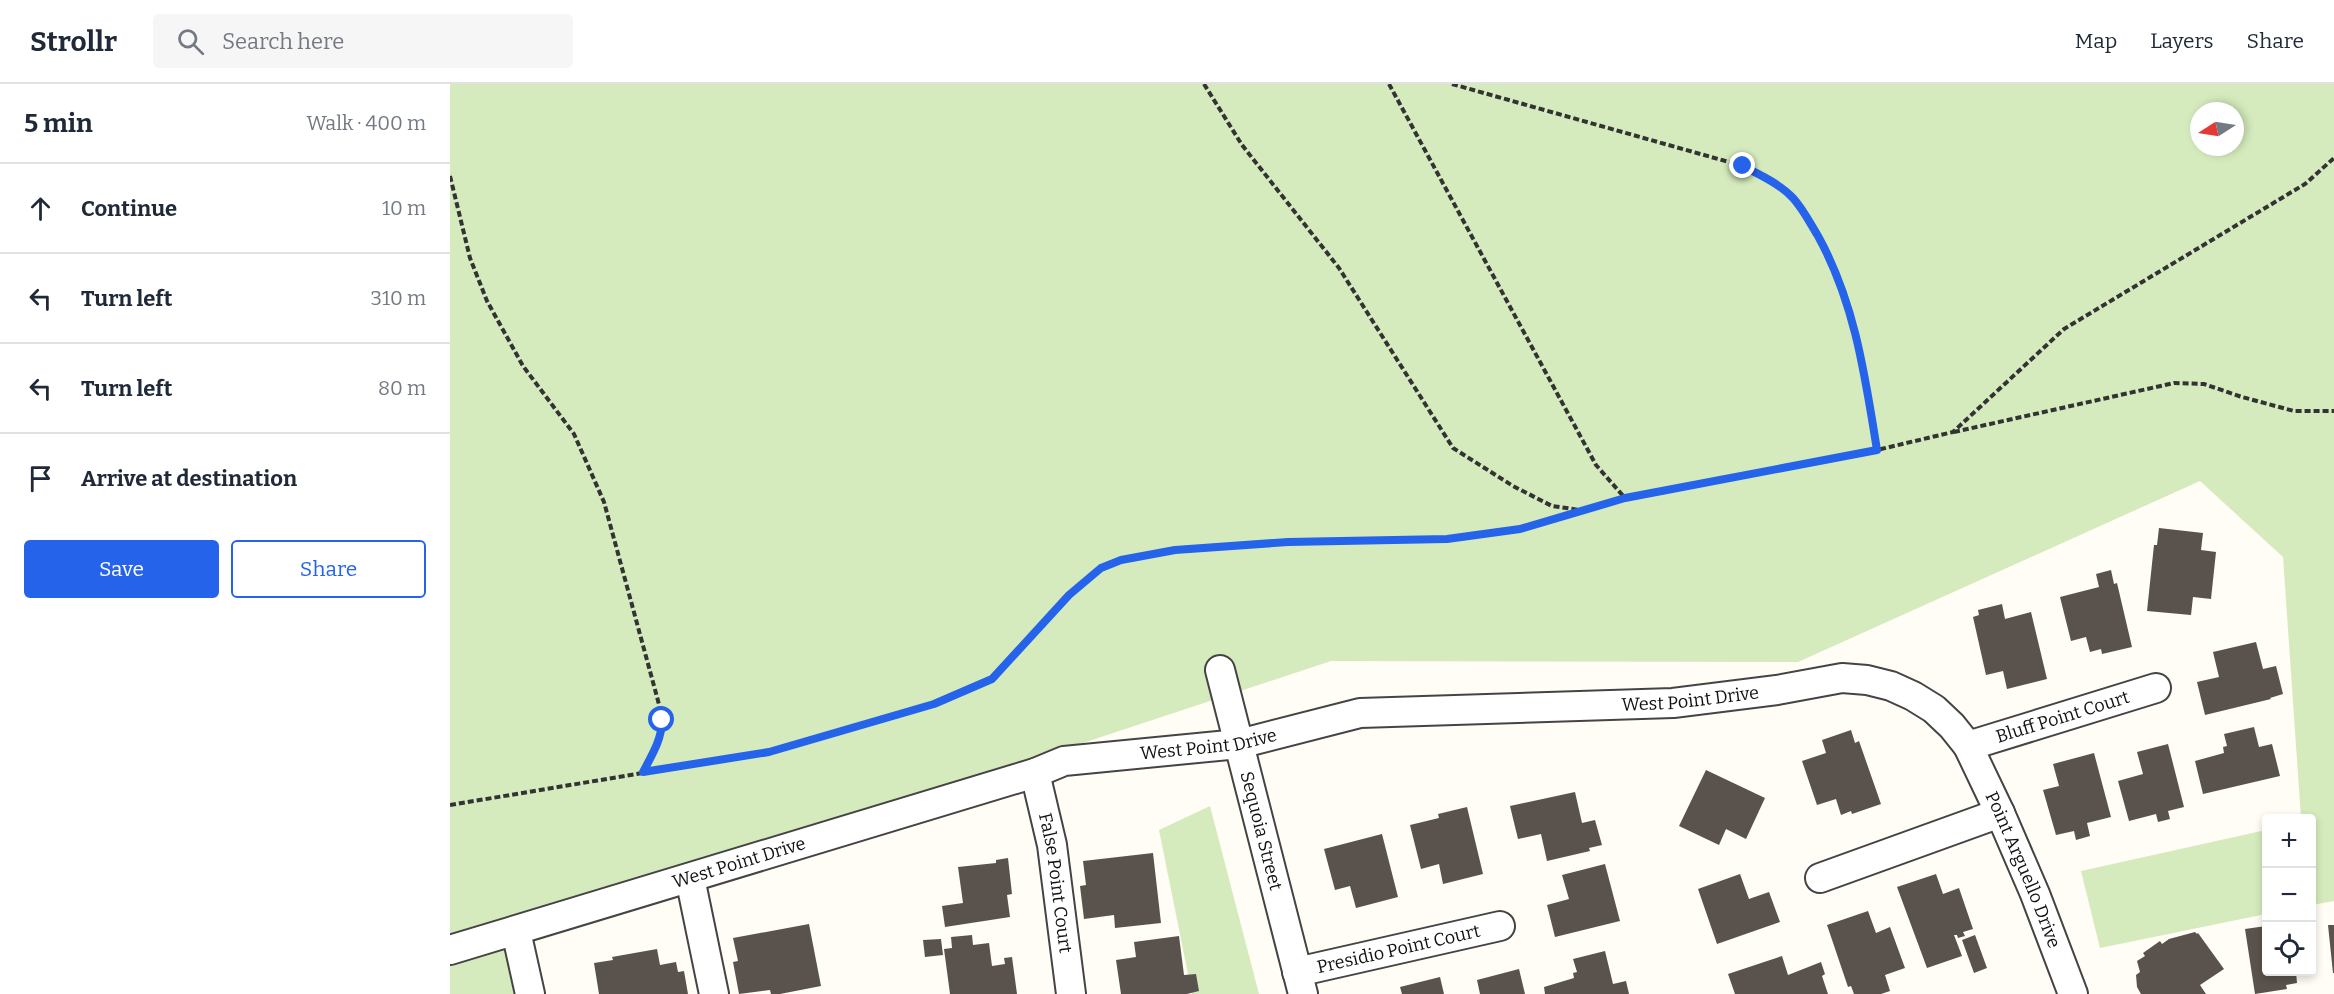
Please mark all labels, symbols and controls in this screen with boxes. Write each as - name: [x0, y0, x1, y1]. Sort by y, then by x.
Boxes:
- search box: [153, 14, 573, 68]
- text: Strollr: [30, 25, 117, 58]
- icon: search: [174, 25, 207, 58]
- text: Search here: [222, 28, 344, 55]
- text: Map: [2075, 28, 2117, 54]
- text: Layers: [2150, 28, 2214, 54]
- text: Share: [2247, 28, 2304, 54]
- north arrow: [2190, 102, 2244, 156]
- text: 5 min: [24, 108, 93, 139]
- text: Walk · 400 m: [307, 111, 426, 135]
- route end: [1729, 152, 1755, 178]
- icon: ahead: [24, 192, 57, 225]
- text: Continue: [81, 195, 177, 222]
- text: 10 m: [382, 196, 426, 220]
- icon: left: [24, 282, 57, 315]
- text: Turn left: [81, 285, 173, 312]
- text: 310 m: [371, 286, 426, 310]
- icon: left: [24, 372, 57, 405]
- text: Turn left: [81, 375, 173, 402]
- text: 80 m: [378, 376, 426, 400]
- icon: arrive: [24, 462, 57, 495]
- text: Arrive at destination: [81, 465, 297, 492]
- button: Save: [24, 540, 219, 598]
- button: Share: [231, 540, 426, 598]
- street label: West Point Drive: [1621, 681, 1760, 716]
- street label: Bluff Point Court: [1993, 686, 2132, 748]
- route start: [648, 706, 674, 732]
- street label: West Point Drive: [1139, 724, 1279, 765]
- street label: Sequoia Street: [1235, 769, 1287, 893]
- street label: Point Arguello Drive: [1980, 788, 2065, 951]
- street label: False Point Court: [1034, 811, 1077, 955]
- map controls: [2262, 814, 2316, 976]
- button: +: [2262, 814, 2316, 868]
- street label: West Point Drive: [670, 832, 808, 893]
- button: −: [2262, 868, 2316, 922]
- street label: Presidio Point Court: [1315, 920, 1483, 978]
- button: locate: [2262, 922, 2316, 976]

